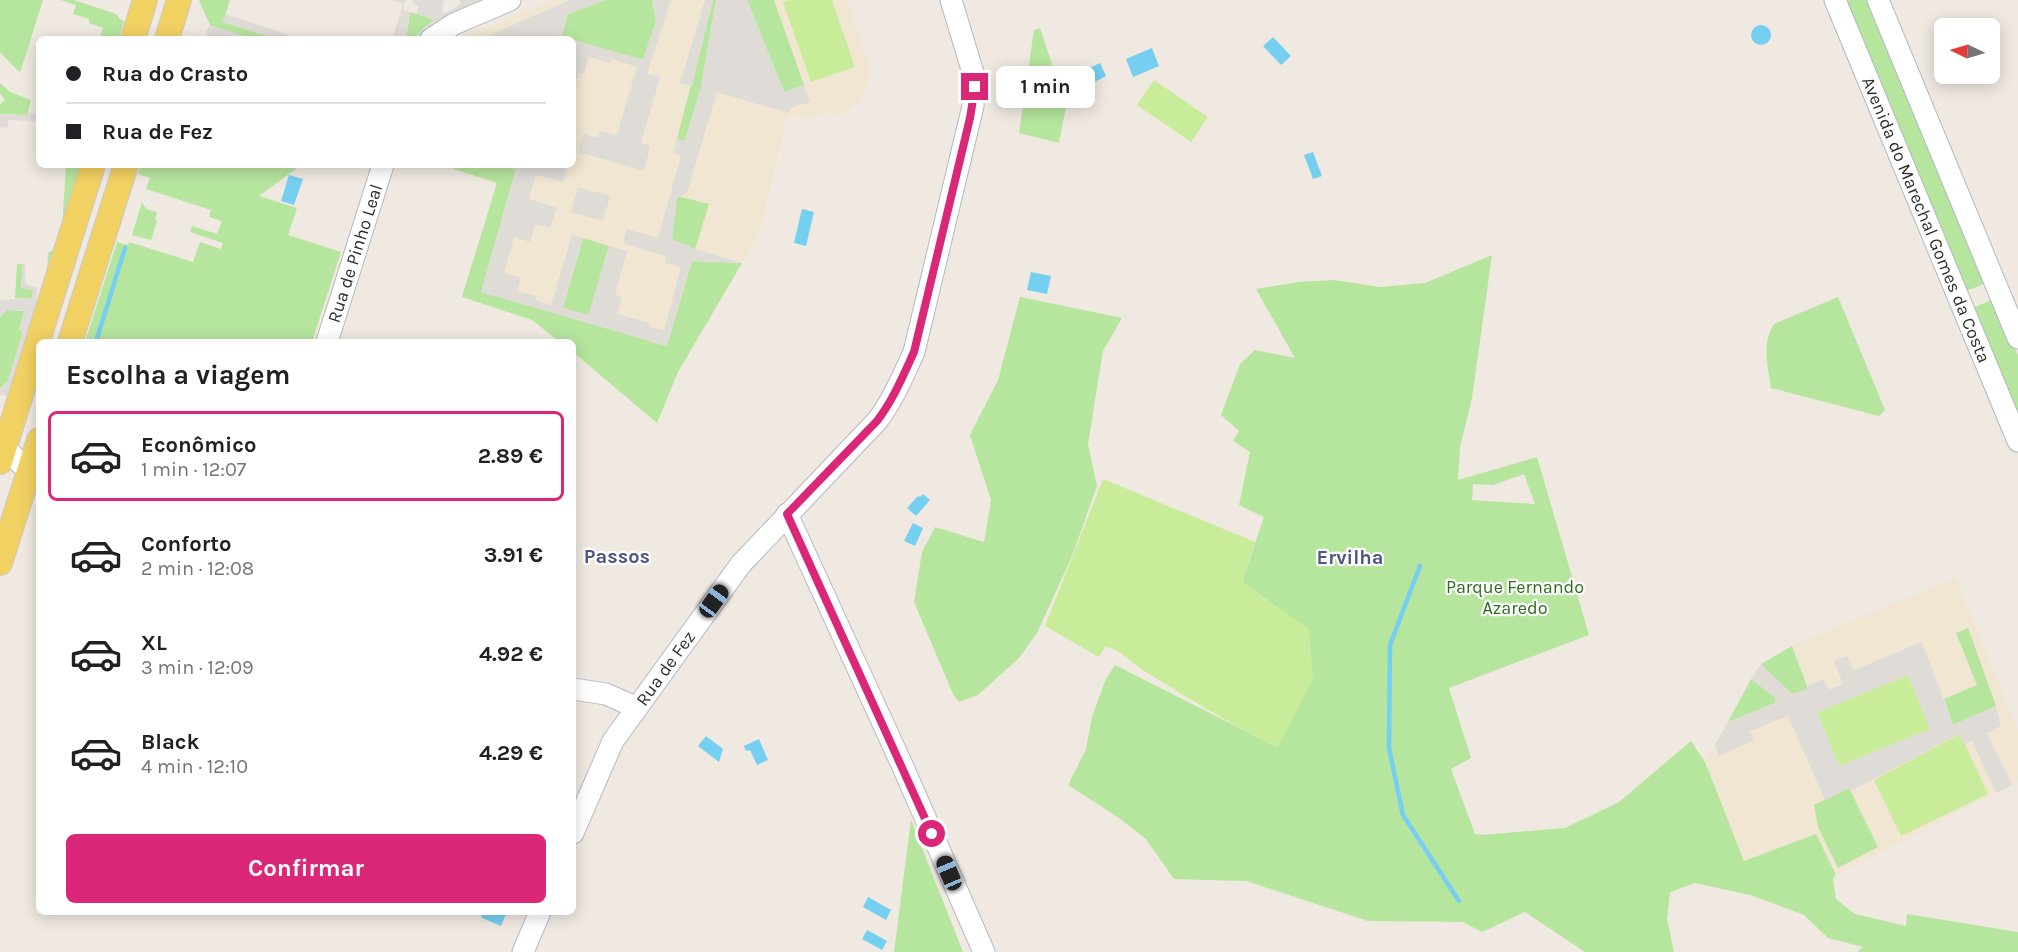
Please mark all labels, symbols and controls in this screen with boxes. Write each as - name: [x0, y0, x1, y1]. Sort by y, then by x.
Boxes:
- north arrow: [1934, 18, 2000, 84]
- map controls: [1934, 18, 2000, 84]
- text: Rua do Crasto: [102, 61, 248, 87]
- callout: 1 min: [996, 66, 1095, 108]
- route end: [961, 73, 988, 100]
- street label: Avenida do Marechal Gomes da Costa: [1857, 73, 1995, 366]
- text: 1 min: [1020, 75, 1071, 98]
- text: Rua de Fez: [102, 119, 213, 145]
- street label: Rua de Pinho Leal: [323, 181, 387, 325]
- text: Escolha a viagem: [66, 359, 290, 391]
- icon: car: [69, 429, 123, 483]
- text: Econômico: [141, 432, 256, 458]
- text: 2.89 €: [478, 443, 543, 469]
- text: 1 min · 12:07: [141, 458, 246, 481]
- icon: car: [69, 528, 123, 582]
- text: Conforto: [141, 531, 231, 557]
- text: 3.91 €: [484, 542, 543, 568]
- district label: Passos: [584, 545, 650, 568]
- district label: Ervilha: [1317, 546, 1383, 569]
- text: 2 min · 12:08: [141, 557, 254, 580]
- park label: Parque Fernando Azaredo: [1446, 576, 1584, 619]
- car: [696, 581, 732, 621]
- icon: car: [69, 627, 123, 681]
- street label: Rua de Fez: [631, 627, 700, 710]
- text: XL: [141, 630, 167, 656]
- text: 4.92 €: [479, 641, 543, 667]
- text: 3 min · 12:09: [141, 656, 254, 679]
- icon: car: [69, 726, 123, 780]
- text: Black: [141, 729, 200, 755]
- text: 4.29 €: [479, 740, 543, 766]
- text: 4 min · 12:10: [141, 755, 248, 778]
- route start: [918, 820, 945, 847]
- button: Confirmar: [66, 834, 546, 903]
- car: [934, 853, 964, 893]

